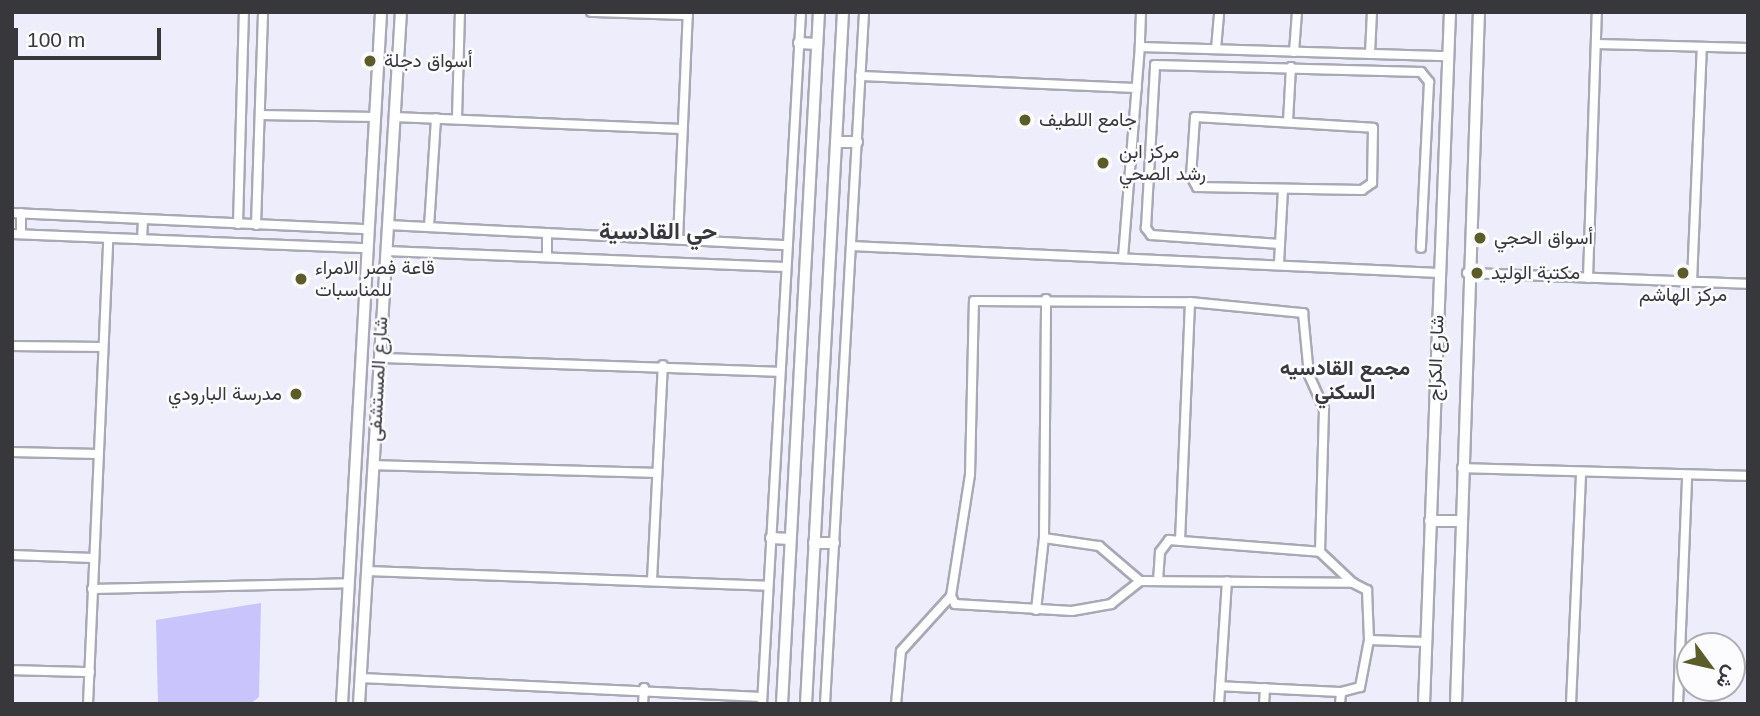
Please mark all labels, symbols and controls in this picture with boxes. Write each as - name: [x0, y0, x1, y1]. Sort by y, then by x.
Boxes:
- scale bar: [18, 14, 164, 58]
- text: 100 m: [27, 28, 85, 51]
- place label: أسواق دجلة: [384, 50, 472, 72]
- marker: أسواق دجلة: [362, 53, 378, 69]
- place label: جامع اللطیف: [1039, 109, 1137, 131]
- marker: جامع اللطیف: [1017, 112, 1033, 128]
- place label: مركز ابن رشد الصحي: [1119, 141, 1206, 185]
- marker: مركز ابن رشد الصحي: [1093, 153, 1113, 173]
- district label: حي القادسية: [599, 217, 717, 245]
- place label: أسواق الحجي: [1494, 227, 1593, 249]
- marker: أسواق الحجي: [1472, 230, 1488, 246]
- place label: قاعة فصر الامراء للمناسبات: [315, 257, 435, 301]
- place label: مكتبة الوليد: [1491, 262, 1580, 284]
- marker: مكتبة الوليد: [1469, 265, 1485, 281]
- marker: مركز الهاشم: [1675, 265, 1691, 281]
- marker: قاعة فصر الامراء للمناسبات: [293, 271, 309, 287]
- place label: مركز الهاشم: [1639, 284, 1727, 306]
- street label: شارع الكراج: [1423, 315, 1449, 401]
- street label: شارع المستشفى: [363, 316, 393, 442]
- district label: مجمع القادسيه السكني: [1280, 355, 1410, 405]
- place label: مدرسة البارودي: [168, 383, 282, 405]
- marker: مدرسة البارودي: [288, 386, 304, 402]
- north arrow: [1676, 632, 1746, 702]
- text: ش: [1712, 662, 1742, 693]

